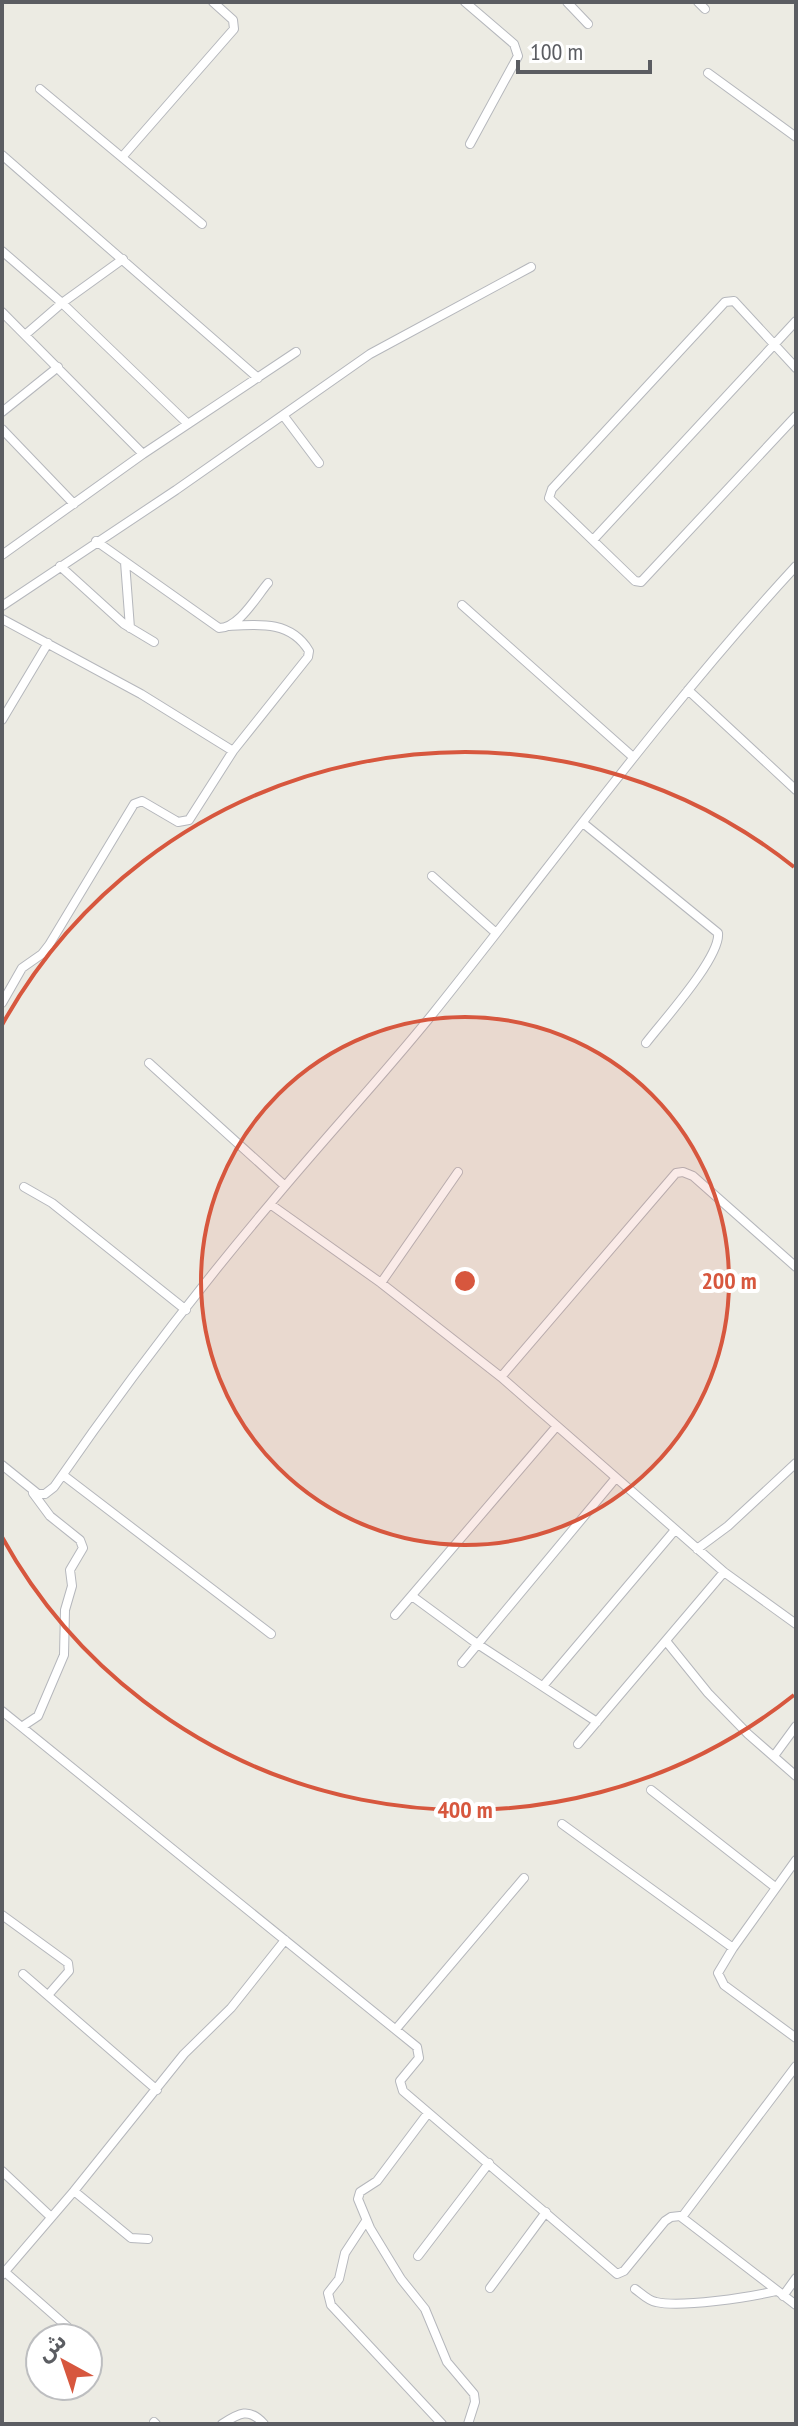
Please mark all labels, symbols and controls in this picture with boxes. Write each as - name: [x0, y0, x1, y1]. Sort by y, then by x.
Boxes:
- scale bar: [518, 24, 650, 74]
- text: 100 m: [530, 36, 583, 67]
- text: 200 m: [701, 1265, 757, 1296]
- centre of rings: [451, 1267, 479, 1295]
- text: 400 m: [437, 1794, 493, 1825]
- north arrow: [24, 2322, 104, 2402]
- text: ش: [31, 2326, 72, 2367]

